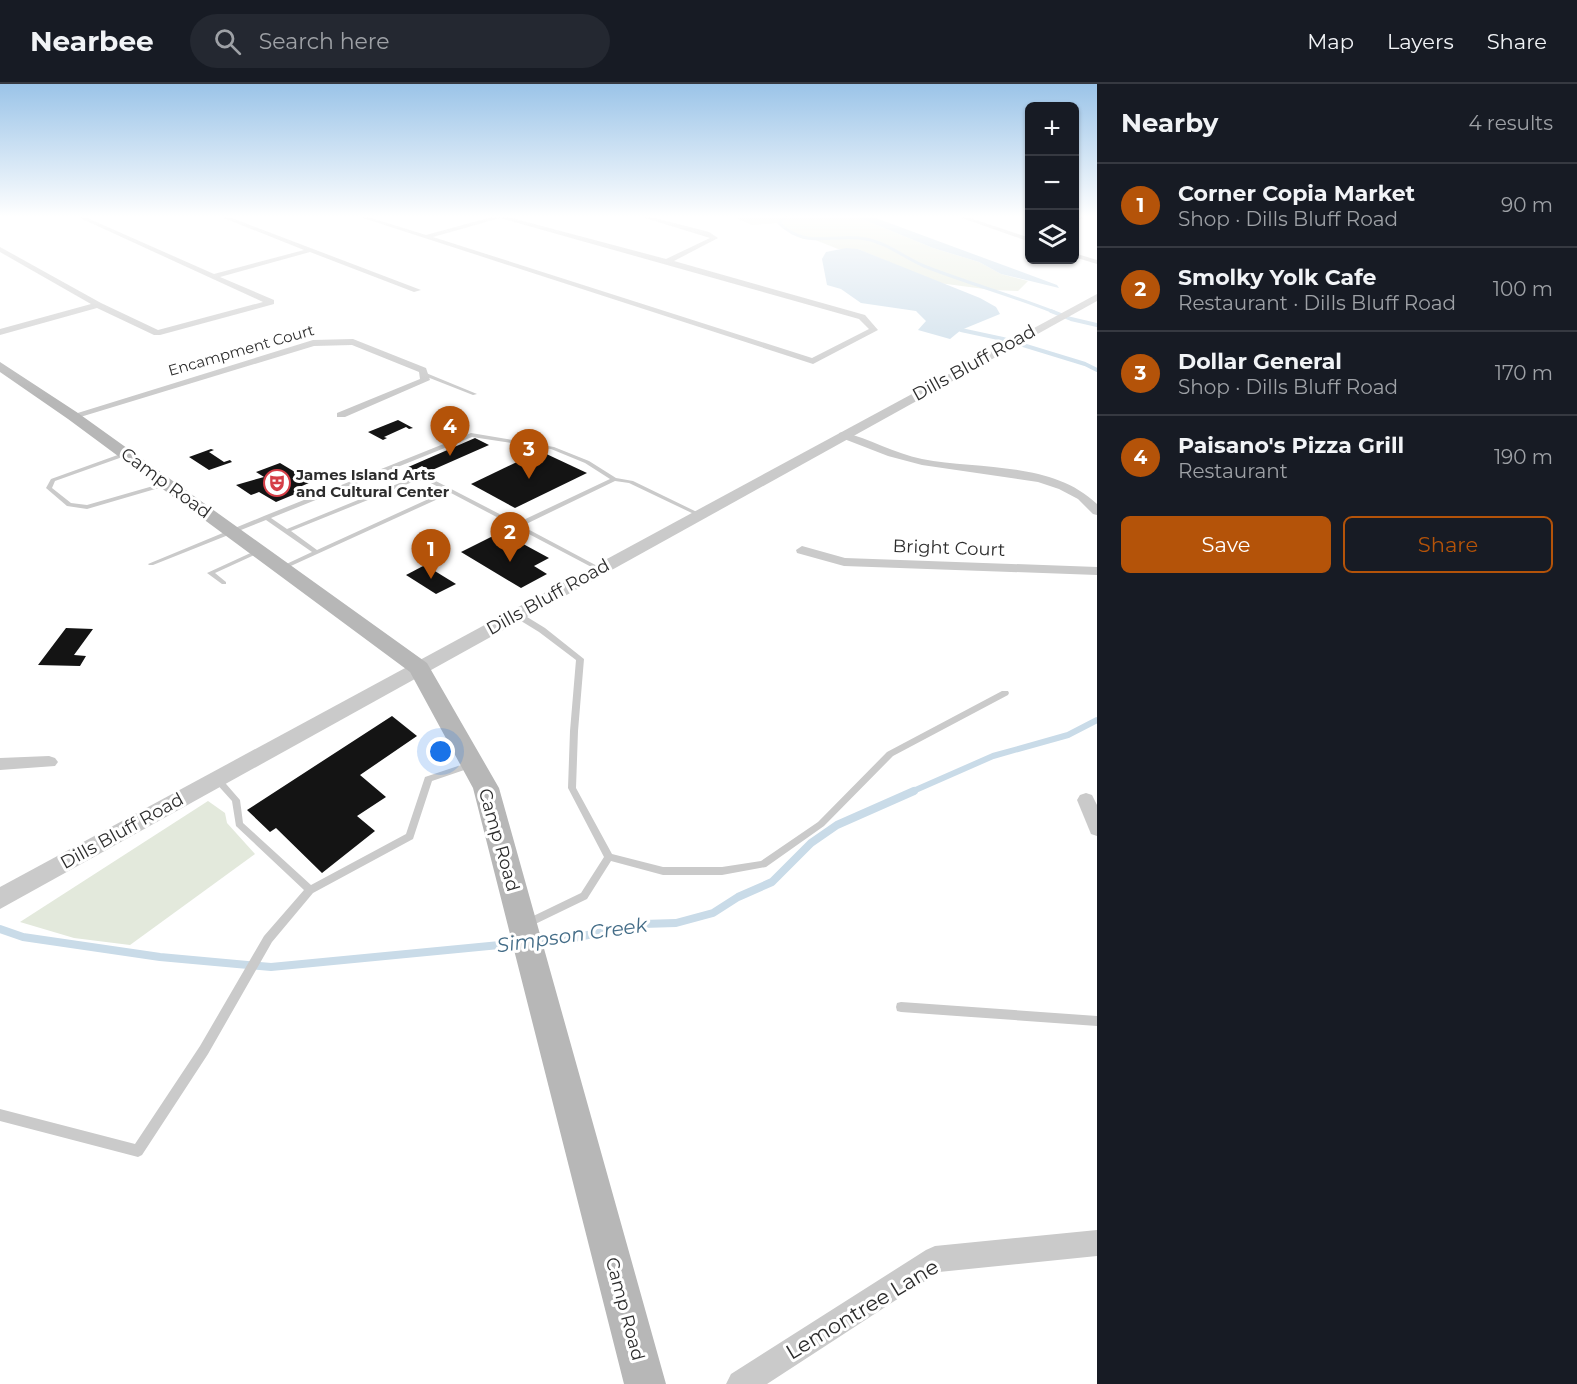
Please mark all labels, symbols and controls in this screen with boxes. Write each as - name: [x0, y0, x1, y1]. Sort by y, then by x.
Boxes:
- search box: [190, 14, 610, 68]
- text: Nearbee: [30, 24, 154, 58]
- icon: search: [211, 25, 244, 58]
- text: Search here: [259, 28, 390, 55]
- text: Map: [1307, 29, 1354, 54]
- text: Layers: [1387, 29, 1454, 54]
- text: Share: [1487, 29, 1547, 54]
- map controls: [1025, 102, 1079, 264]
- button: +: [1025, 102, 1079, 156]
- text: Nearby: [1121, 107, 1218, 139]
- text: 4 results: [1468, 111, 1553, 135]
- button: −: [1025, 156, 1079, 210]
- text: Corner Copia Market: [1178, 180, 1415, 207]
- text: 1: [1137, 193, 1144, 217]
- text: 90 m: [1501, 193, 1553, 217]
- text: Shop · Dills Bluff Road: [1178, 207, 1398, 231]
- button: layers: [1025, 210, 1079, 264]
- text: Smolky Yolk Cafe: [1178, 264, 1376, 291]
- text: 2: [1135, 277, 1146, 301]
- text: 100 m: [1493, 277, 1553, 301]
- text: Restaurant · Dills Bluff Road: [1178, 291, 1456, 315]
- street label: Encampment Court: [166, 320, 316, 380]
- street label: Dills Bluff Road: [909, 320, 1039, 406]
- text: Dollar General: [1178, 348, 1342, 375]
- text: 3: [1135, 361, 1146, 385]
- text: 170 m: [1495, 361, 1553, 385]
- text: Shop · Dills Bluff Road: [1178, 375, 1398, 399]
- pin: 4: [430, 406, 470, 456]
- pin: 3: [510, 430, 548, 479]
- text: Paisano's Pizza Grill: [1178, 432, 1404, 459]
- street label: Camp Road: [117, 443, 215, 523]
- text: 4: [1134, 445, 1147, 469]
- text: 190 m: [1494, 445, 1553, 469]
- text: Restaurant: [1178, 459, 1288, 483]
- place label: James Island Arts and Cultural Center: [295, 465, 450, 501]
- theatre icon: James Island Arts and Cultural Center: [262, 468, 292, 498]
- pin: 2: [490, 512, 530, 562]
- button: Save: [1121, 516, 1331, 573]
- button: Share: [1343, 516, 1553, 573]
- pin: 1: [412, 530, 450, 579]
- street label: Bright Court: [892, 535, 1006, 561]
- street label: Dills Bluff Road: [483, 554, 613, 640]
- your location: [426, 737, 455, 766]
- street label: Camp Road: [474, 786, 524, 894]
- street label: Dills Bluff Road: [57, 788, 187, 874]
- water label: Simpson Creek: [495, 912, 650, 957]
- street label: Lemontree Lane: [781, 1254, 943, 1364]
- street label: Camp Road: [601, 1255, 649, 1363]

